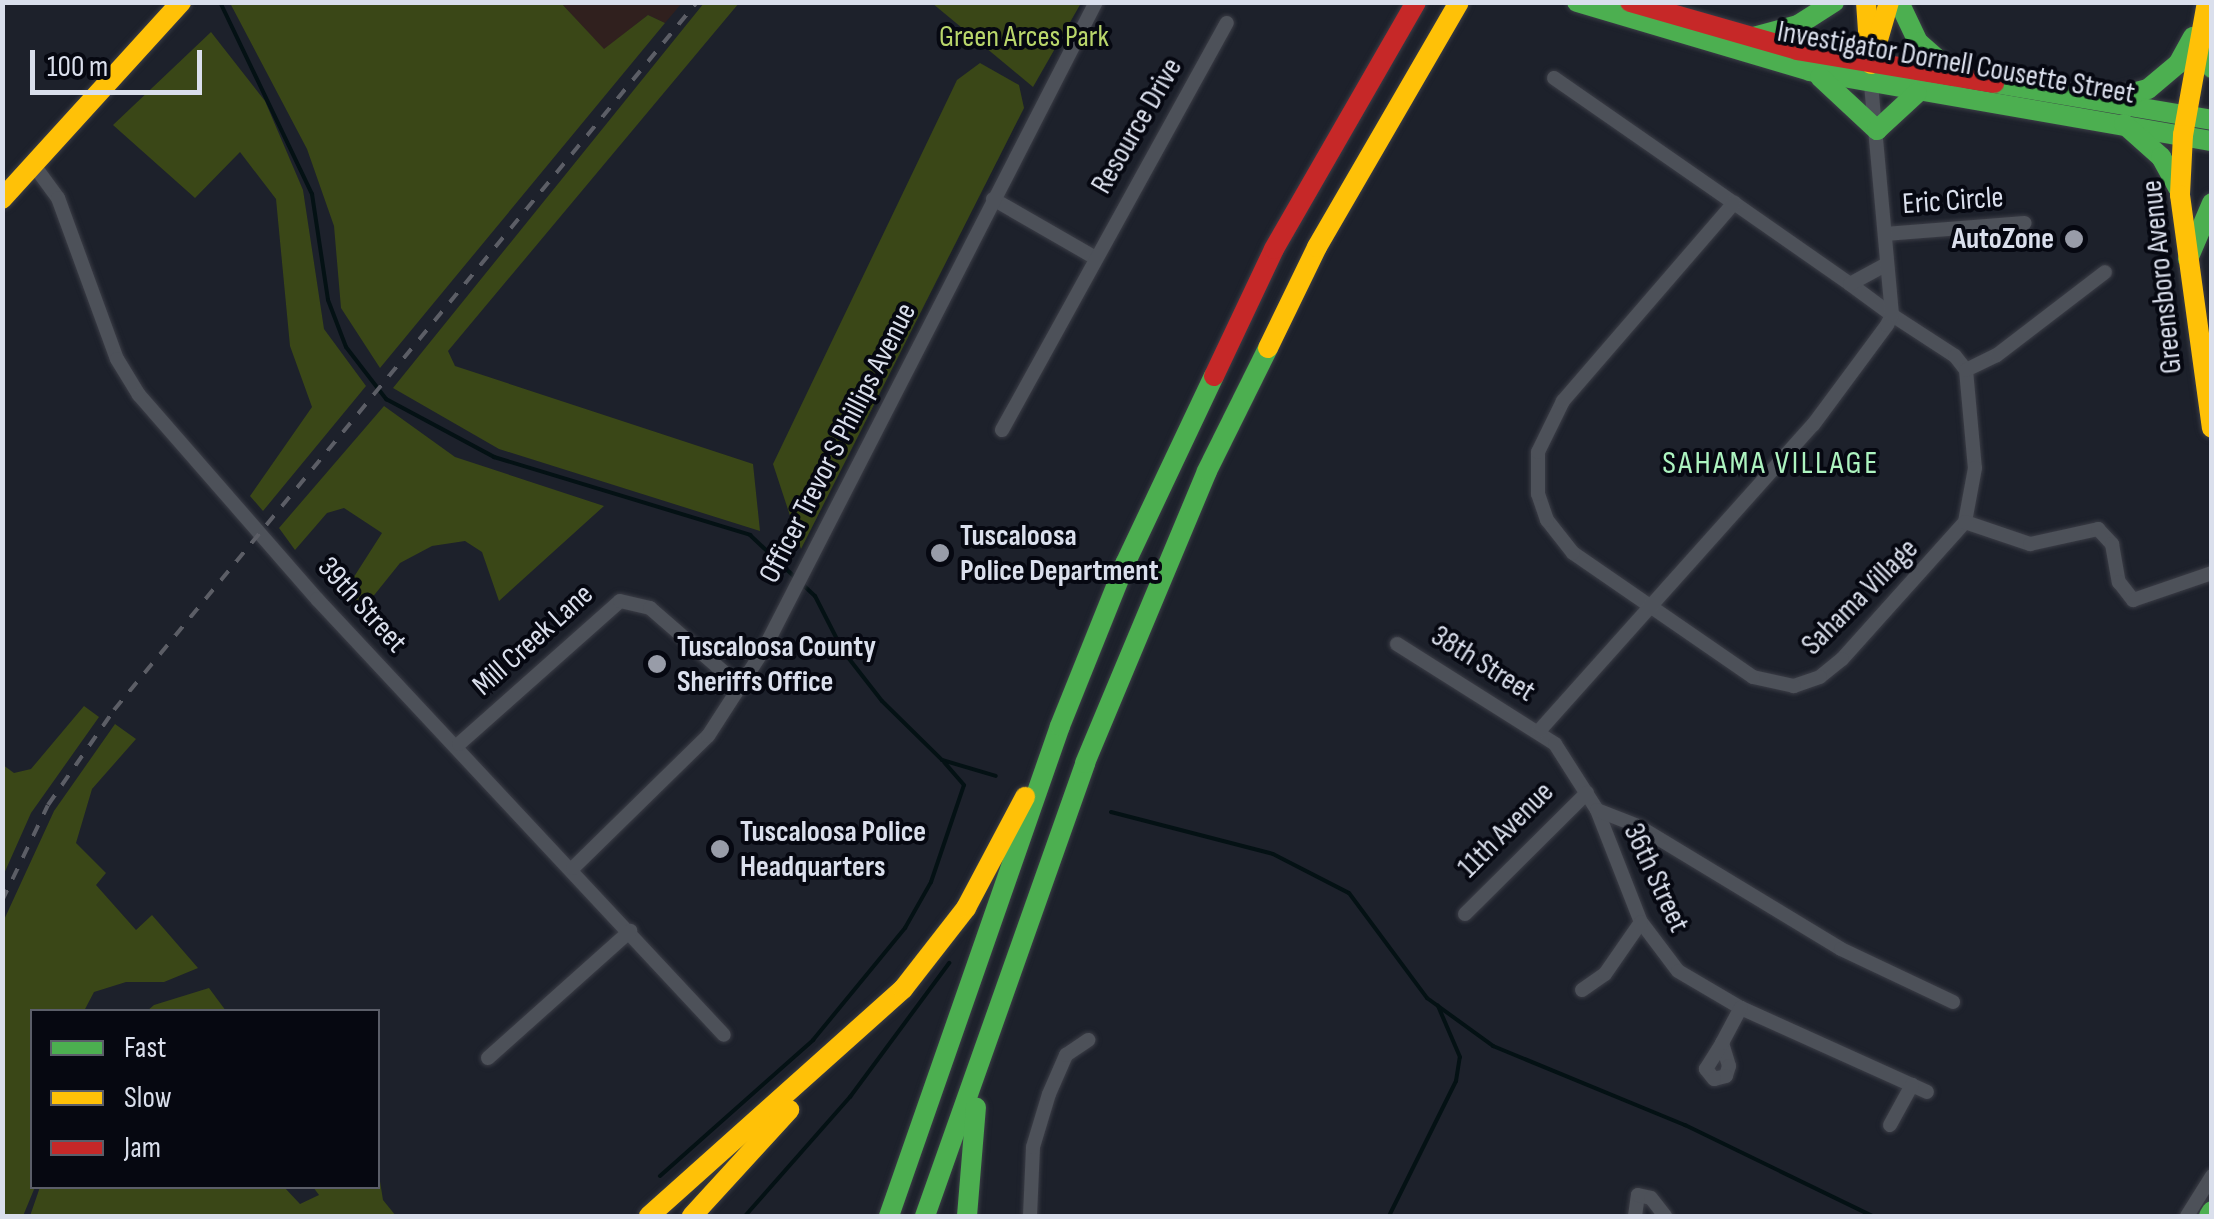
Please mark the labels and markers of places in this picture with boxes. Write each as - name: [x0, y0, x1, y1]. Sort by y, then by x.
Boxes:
- place label: AutoZone: [1952, 221, 2054, 257]
- marker: AutoZone: [2063, 228, 2085, 250]
- place label: Tuscaloosa Police Department: [960, 518, 1159, 588]
- marker: Tuscaloosa Police Department: [929, 542, 951, 564]
- place label: Tuscaloosa County Sheriffs Office: [677, 629, 876, 700]
- marker: Tuscaloosa County Sheriffs Office: [646, 653, 668, 675]
- place label: Tuscaloosa Police Headquarters: [740, 814, 926, 884]
- marker: Tuscaloosa Police Headquarters: [709, 838, 731, 860]

